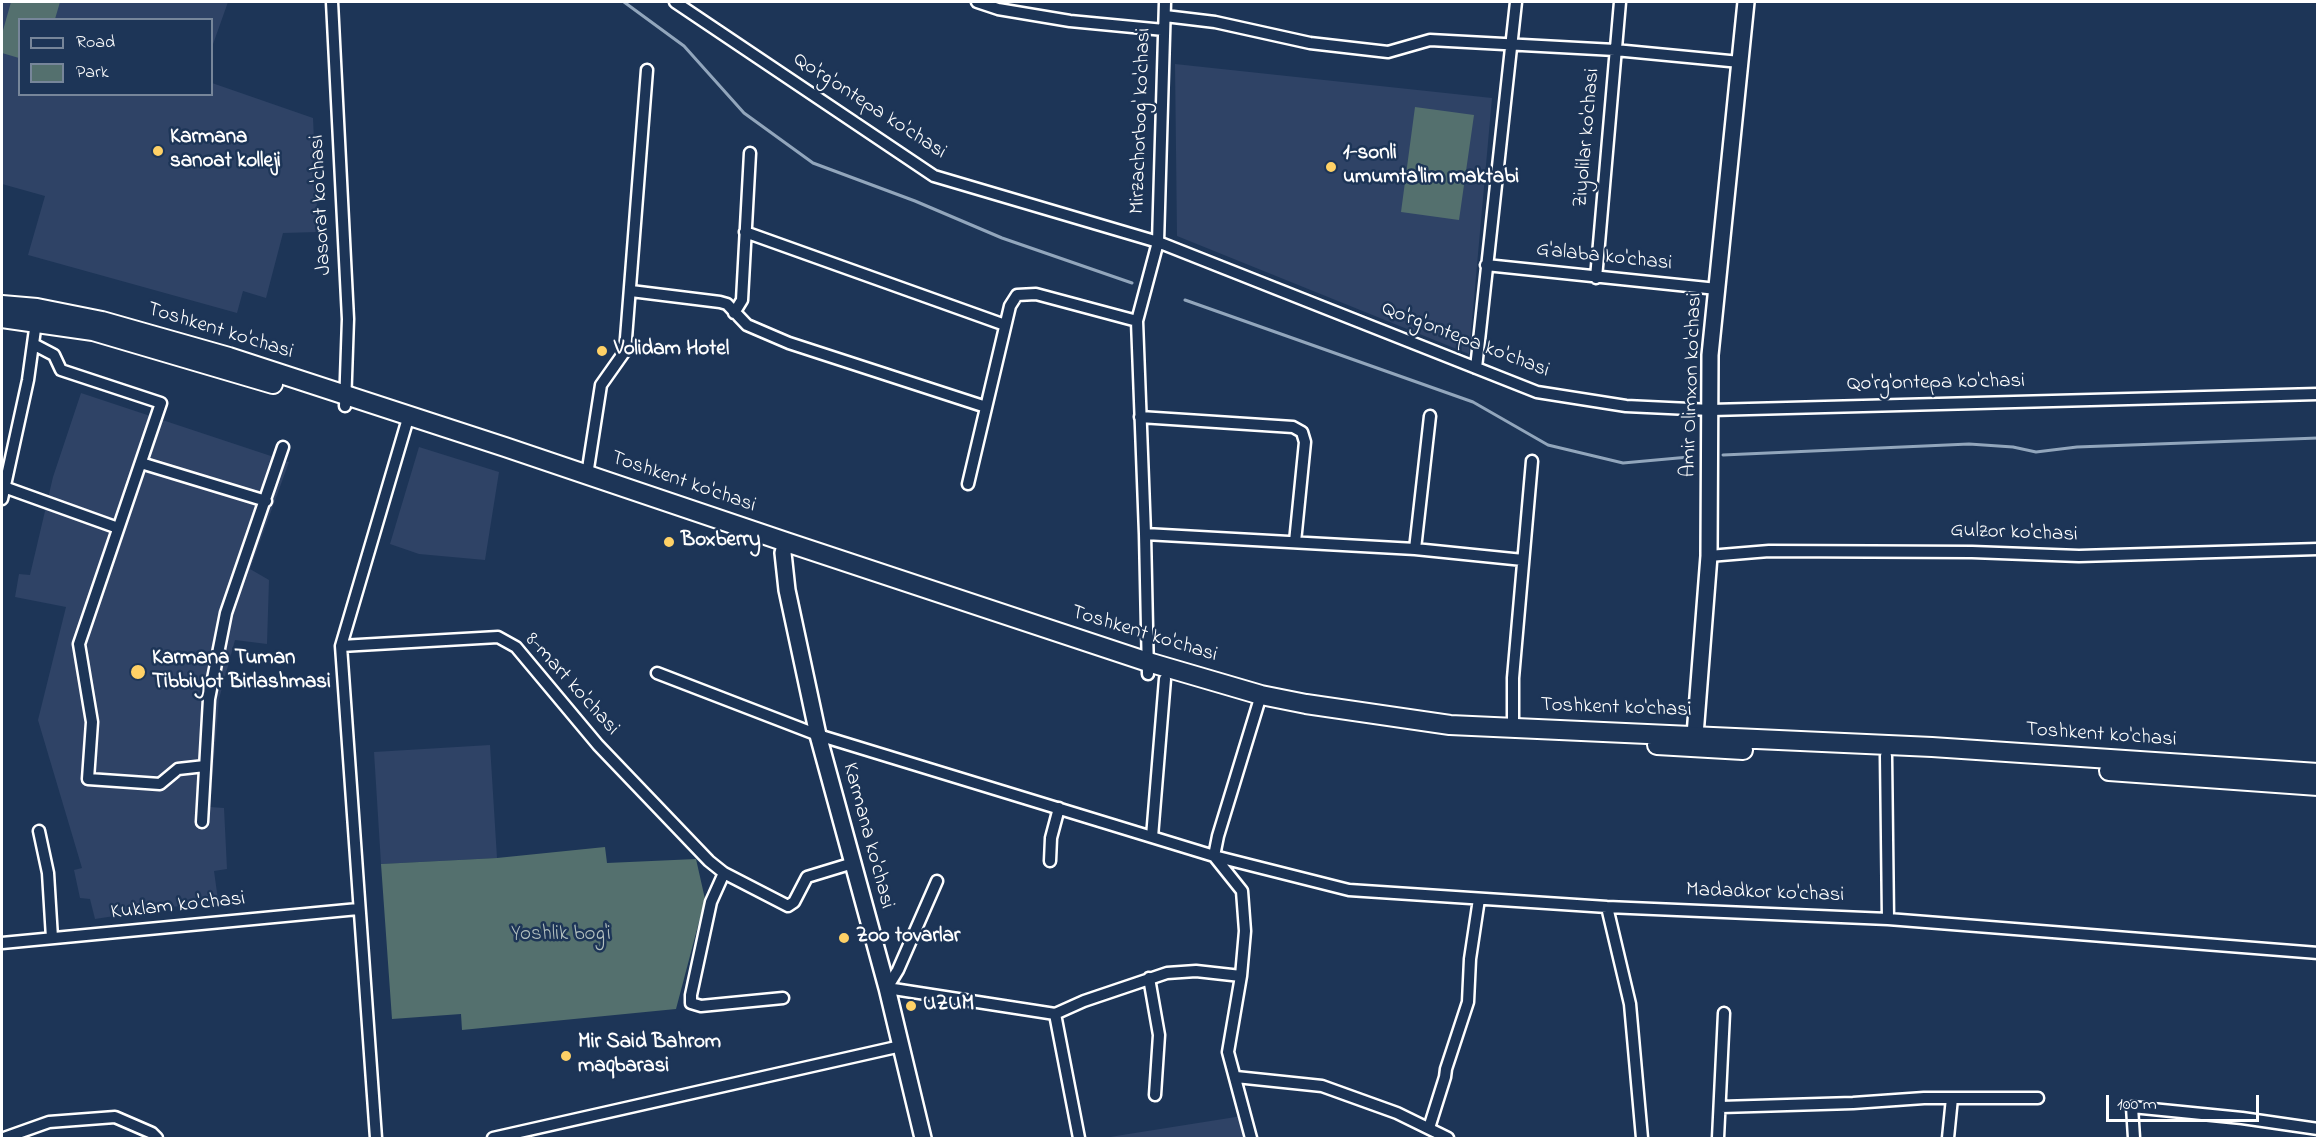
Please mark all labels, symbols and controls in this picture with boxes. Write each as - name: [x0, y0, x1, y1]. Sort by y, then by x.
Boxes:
- legend: [18, 18, 213, 96]
- street label: Mirzachorbog' ko'chasi: [1126, 28, 1158, 214]
- text: Road: [76, 30, 115, 56]
- street label: Qo'rg'ontepa ko'chasi: [788, 48, 950, 166]
- text: Park: [76, 60, 109, 86]
- street label: Ziyolilar ko'chasi: [1569, 67, 1607, 209]
- place label: Karmana sanoat kolleji: [170, 126, 281, 176]
- street label: Jasorat ko'chasi: [306, 134, 338, 276]
- place label: 1-sonli umumta'lim maktabi: [1343, 142, 1519, 192]
- marker: Karmana sanoat kolleji: [151, 144, 165, 158]
- marker: 1-sonli umumta'lim maktabi: [1324, 160, 1338, 174]
- street label: G'alaba ko'chasi: [1535, 238, 1673, 278]
- street label: Amir Olimxon ko'chasi: [1677, 292, 1709, 478]
- street label: Qo'rg'ontepa ko'chasi: [1377, 297, 1553, 385]
- street label: Toshkent ko'chasi: [144, 298, 296, 366]
- place label: Volidam Hotel: [614, 338, 729, 364]
- marker: Volidam Hotel: [595, 344, 609, 358]
- street label: Qo'rg'ontepa ko'chasi: [1847, 370, 2025, 398]
- street label: Toshkent ko'chasi: [607, 446, 759, 520]
- street label: Gulzor ko'chasi: [1950, 519, 2078, 549]
- place label: Boxberry: [681, 529, 761, 555]
- marker: Boxberry: [662, 535, 676, 549]
- street label: Toshkent ko'chasi: [1068, 601, 1220, 669]
- street label: 8-mart ko'chasi: [518, 628, 624, 742]
- place label: Karmana Tuman Tibbiyot Birlashmasi: [152, 647, 331, 697]
- marker: Karmana Tuman Tibbiyot Birlashmasi: [129, 663, 147, 681]
- street label: Toshkent ko'chasi: [1540, 694, 1692, 724]
- street label: Toshkent ko'chasi: [2025, 718, 2177, 754]
- street label: Karmana ko'chasi: [835, 760, 899, 912]
- street label: Madadkor ko'chasi: [1685, 879, 1845, 909]
- street label: Kuklam ko'chasi: [109, 887, 247, 927]
- park label: Yoshlik bog'i: [511, 923, 611, 949]
- place label: Zoo tovarlar: [856, 925, 960, 951]
- marker: Zoo tovarlar: [837, 931, 851, 945]
- place label: UZUM: [923, 993, 974, 1019]
- marker: UZUM: [904, 999, 918, 1013]
- place label: Mir Said Bahrom maqbarasi: [578, 1031, 721, 1081]
- marker: Mir Said Bahrom maqbarasi: [559, 1049, 573, 1063]
- scale bar: [2109, 1083, 2262, 1121]
- text: 100 m: [2117, 1092, 2157, 1118]

